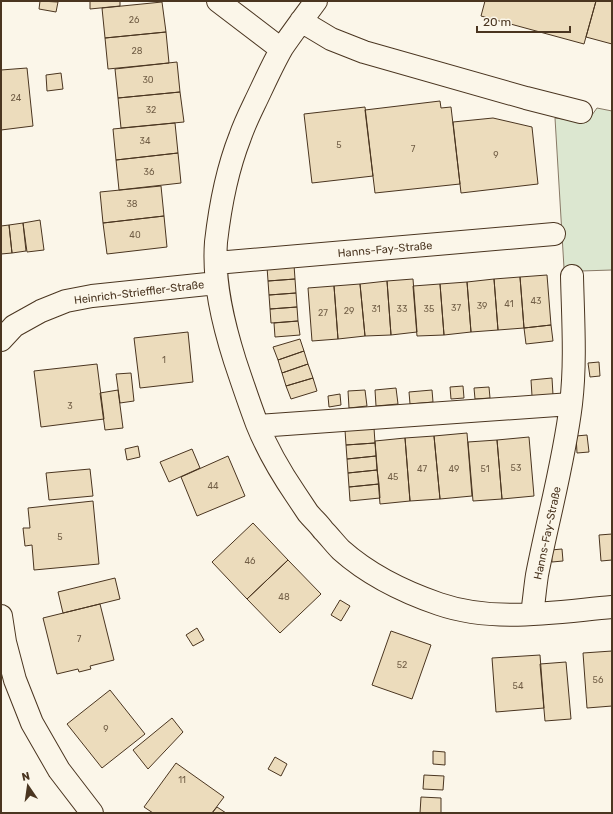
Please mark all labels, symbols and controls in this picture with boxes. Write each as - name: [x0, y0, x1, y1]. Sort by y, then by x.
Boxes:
- scale bar: [477, 8, 570, 34]
- house number: 26: [129, 15, 140, 25]
- text: 20 m: [483, 15, 511, 29]
- house number: 28: [131, 46, 143, 56]
- house number: 30: [142, 75, 154, 85]
- house number: 24: [11, 93, 22, 103]
- house number: 32: [146, 105, 156, 115]
- house number: 34: [140, 136, 151, 146]
- house number: 5: [336, 140, 342, 150]
- house number: 7: [411, 144, 416, 154]
- house number: 9: [493, 150, 499, 160]
- house number: 36: [144, 167, 155, 177]
- house number: 38: [126, 199, 138, 209]
- house number: 40: [129, 230, 141, 240]
- street label: Hanns-Fay-Straße: [337, 239, 433, 260]
- street label: Heinrich-Strieffler-Straße: [73, 278, 205, 307]
- house number: 43: [531, 296, 542, 306]
- house number: 41: [504, 299, 514, 309]
- house number: 39: [477, 301, 487, 311]
- house number: 37: [451, 303, 461, 313]
- house number: 31: [371, 304, 381, 314]
- house number: 33: [397, 304, 407, 314]
- house number: 35: [424, 304, 434, 314]
- house number: 29: [344, 306, 354, 316]
- house number: 27: [318, 308, 328, 318]
- house number: 1: [162, 355, 166, 365]
- house number: 3: [67, 401, 73, 411]
- house number: 53: [511, 463, 521, 473]
- house number: 47: [417, 464, 427, 474]
- house number: 49: [449, 464, 459, 474]
- house number: 51: [480, 464, 490, 474]
- house number: 45: [388, 472, 398, 482]
- house number: 44: [207, 481, 219, 491]
- street label: Hanns-Fay-Straße: [531, 485, 564, 581]
- house number: 5: [57, 532, 63, 542]
- house number: 46: [244, 556, 256, 566]
- house number: 48: [278, 592, 290, 602]
- house number: 7: [77, 634, 82, 644]
- house number: 52: [397, 660, 407, 670]
- house number: 56: [593, 675, 604, 685]
- house number: 54: [513, 681, 524, 691]
- house number: 9: [103, 724, 109, 734]
- north arrow: [8, 766, 48, 806]
- text: N: [21, 770, 31, 784]
- house number: 11: [178, 775, 186, 785]

